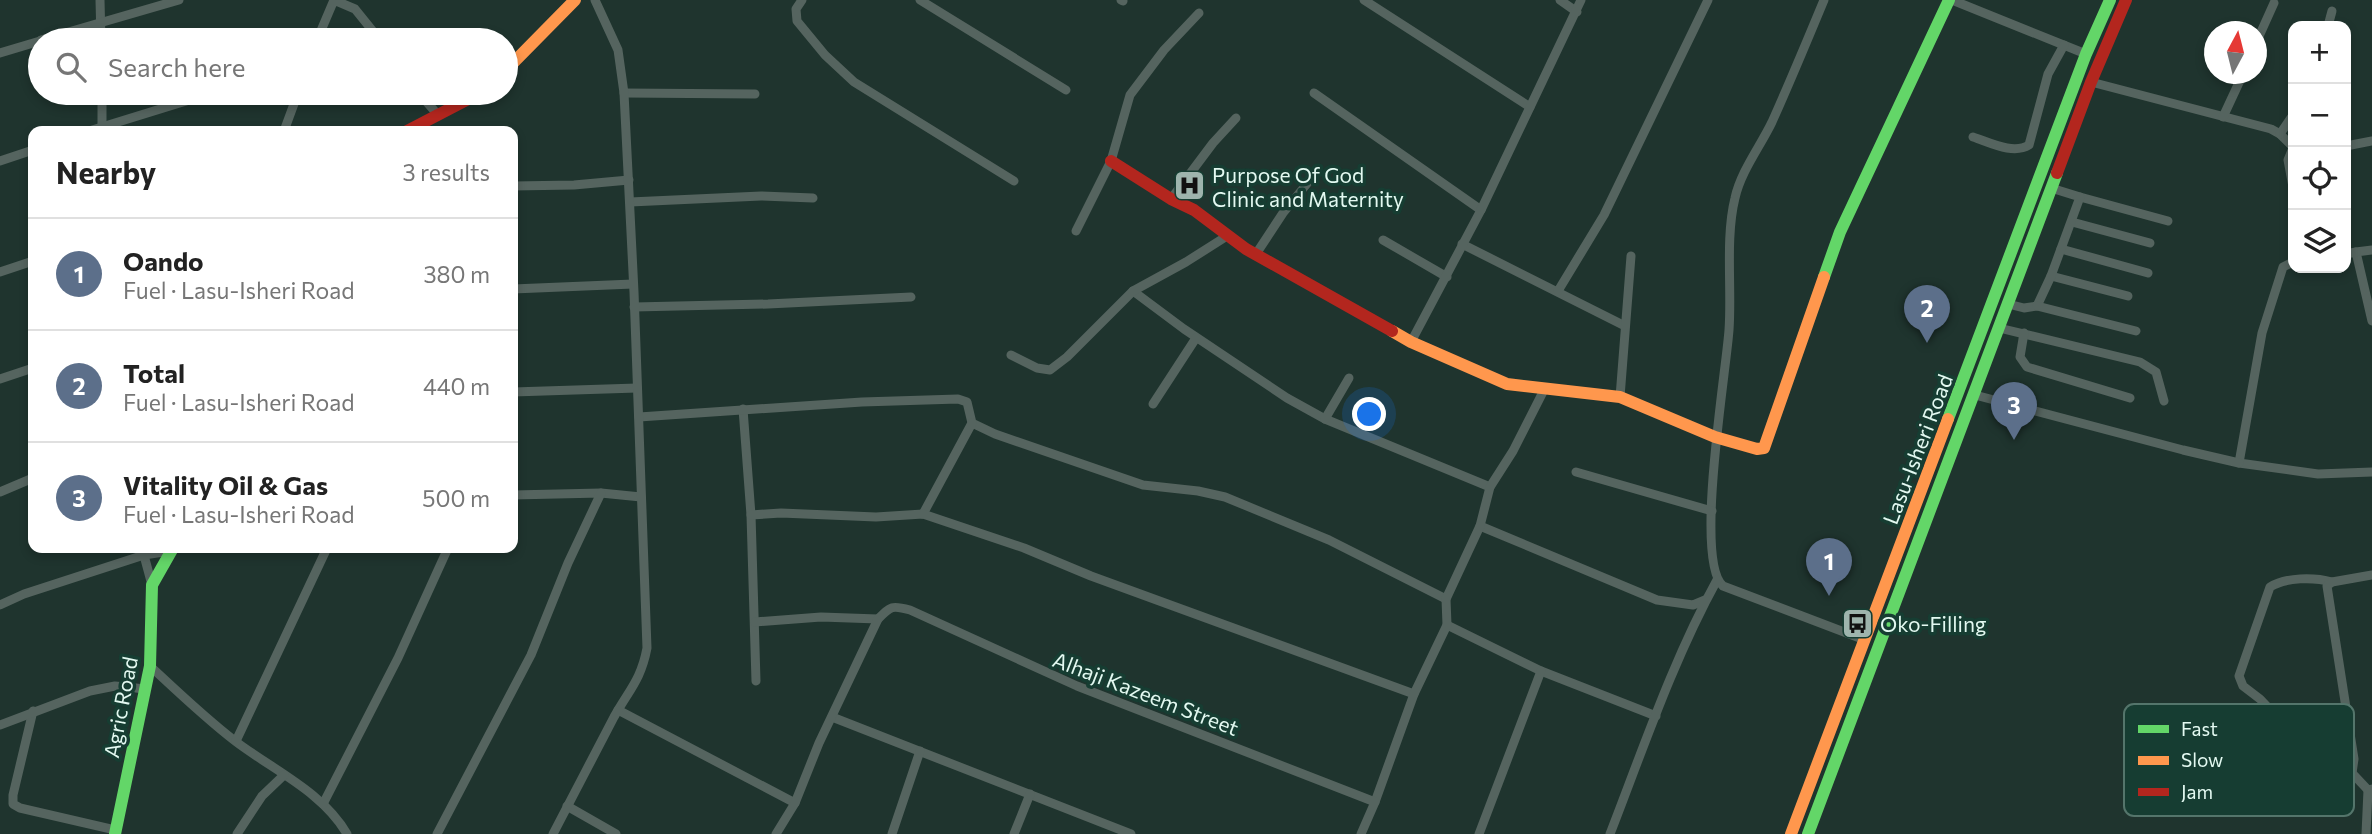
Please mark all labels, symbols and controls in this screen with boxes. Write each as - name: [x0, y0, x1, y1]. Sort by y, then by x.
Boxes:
- north arrow: [2204, 21, 2267, 84]
- map controls: [2288, 21, 2351, 273]
- button: +: [2288, 21, 2351, 84]
- search box: [28, 28, 518, 105]
- icon: search: [52, 48, 90, 86]
- text: Search here: [108, 51, 246, 82]
- button: −: [2288, 84, 2351, 147]
- button: locate: [2288, 147, 2351, 210]
- text: Nearby: [56, 153, 156, 190]
- text: 3 results: [403, 158, 490, 186]
- place label: Purpose Of God Clinic and Maternity: [1212, 162, 1404, 211]
- hospital icon: Purpose Of God Clinic and Maternity: [1172, 169, 1206, 203]
- button: layers: [2288, 210, 2351, 273]
- text: Oando: [123, 245, 204, 276]
- text: 1: [74, 260, 84, 288]
- text: 380 m: [423, 260, 490, 288]
- text: Fuel · Lasu-Isheri Road: [123, 276, 355, 304]
- pin: 2: [1904, 285, 1950, 343]
- text: Total: [123, 357, 185, 388]
- street label: Lasu-Isheri Road: [1877, 371, 1957, 527]
- text: 2: [72, 372, 86, 400]
- text: 440 m: [423, 372, 490, 400]
- pin: 3: [1991, 382, 2037, 440]
- text: Fuel · Lasu-Isheri Road: [123, 388, 355, 416]
- your location: [1352, 397, 1386, 431]
- text: Vitality Oil & Gas: [123, 469, 328, 500]
- text: 3: [72, 484, 86, 512]
- text: 500 m: [422, 484, 490, 512]
- text: Fuel · Lasu-Isheri Road: [123, 500, 355, 528]
- pin: 1: [1806, 538, 1852, 596]
- bus stop icon: Oko-Filling: [1840, 606, 1874, 640]
- place label: Oko-Filling: [1880, 611, 1986, 636]
- street label: Alhaji Kazeem Street: [1050, 646, 1242, 740]
- street label: Agric Road: [98, 654, 142, 760]
- legend: [2124, 704, 2354, 816]
- text: Fast: [2181, 717, 2218, 740]
- text: Slow: [2181, 748, 2223, 771]
- text: Jam: [2181, 780, 2213, 803]

